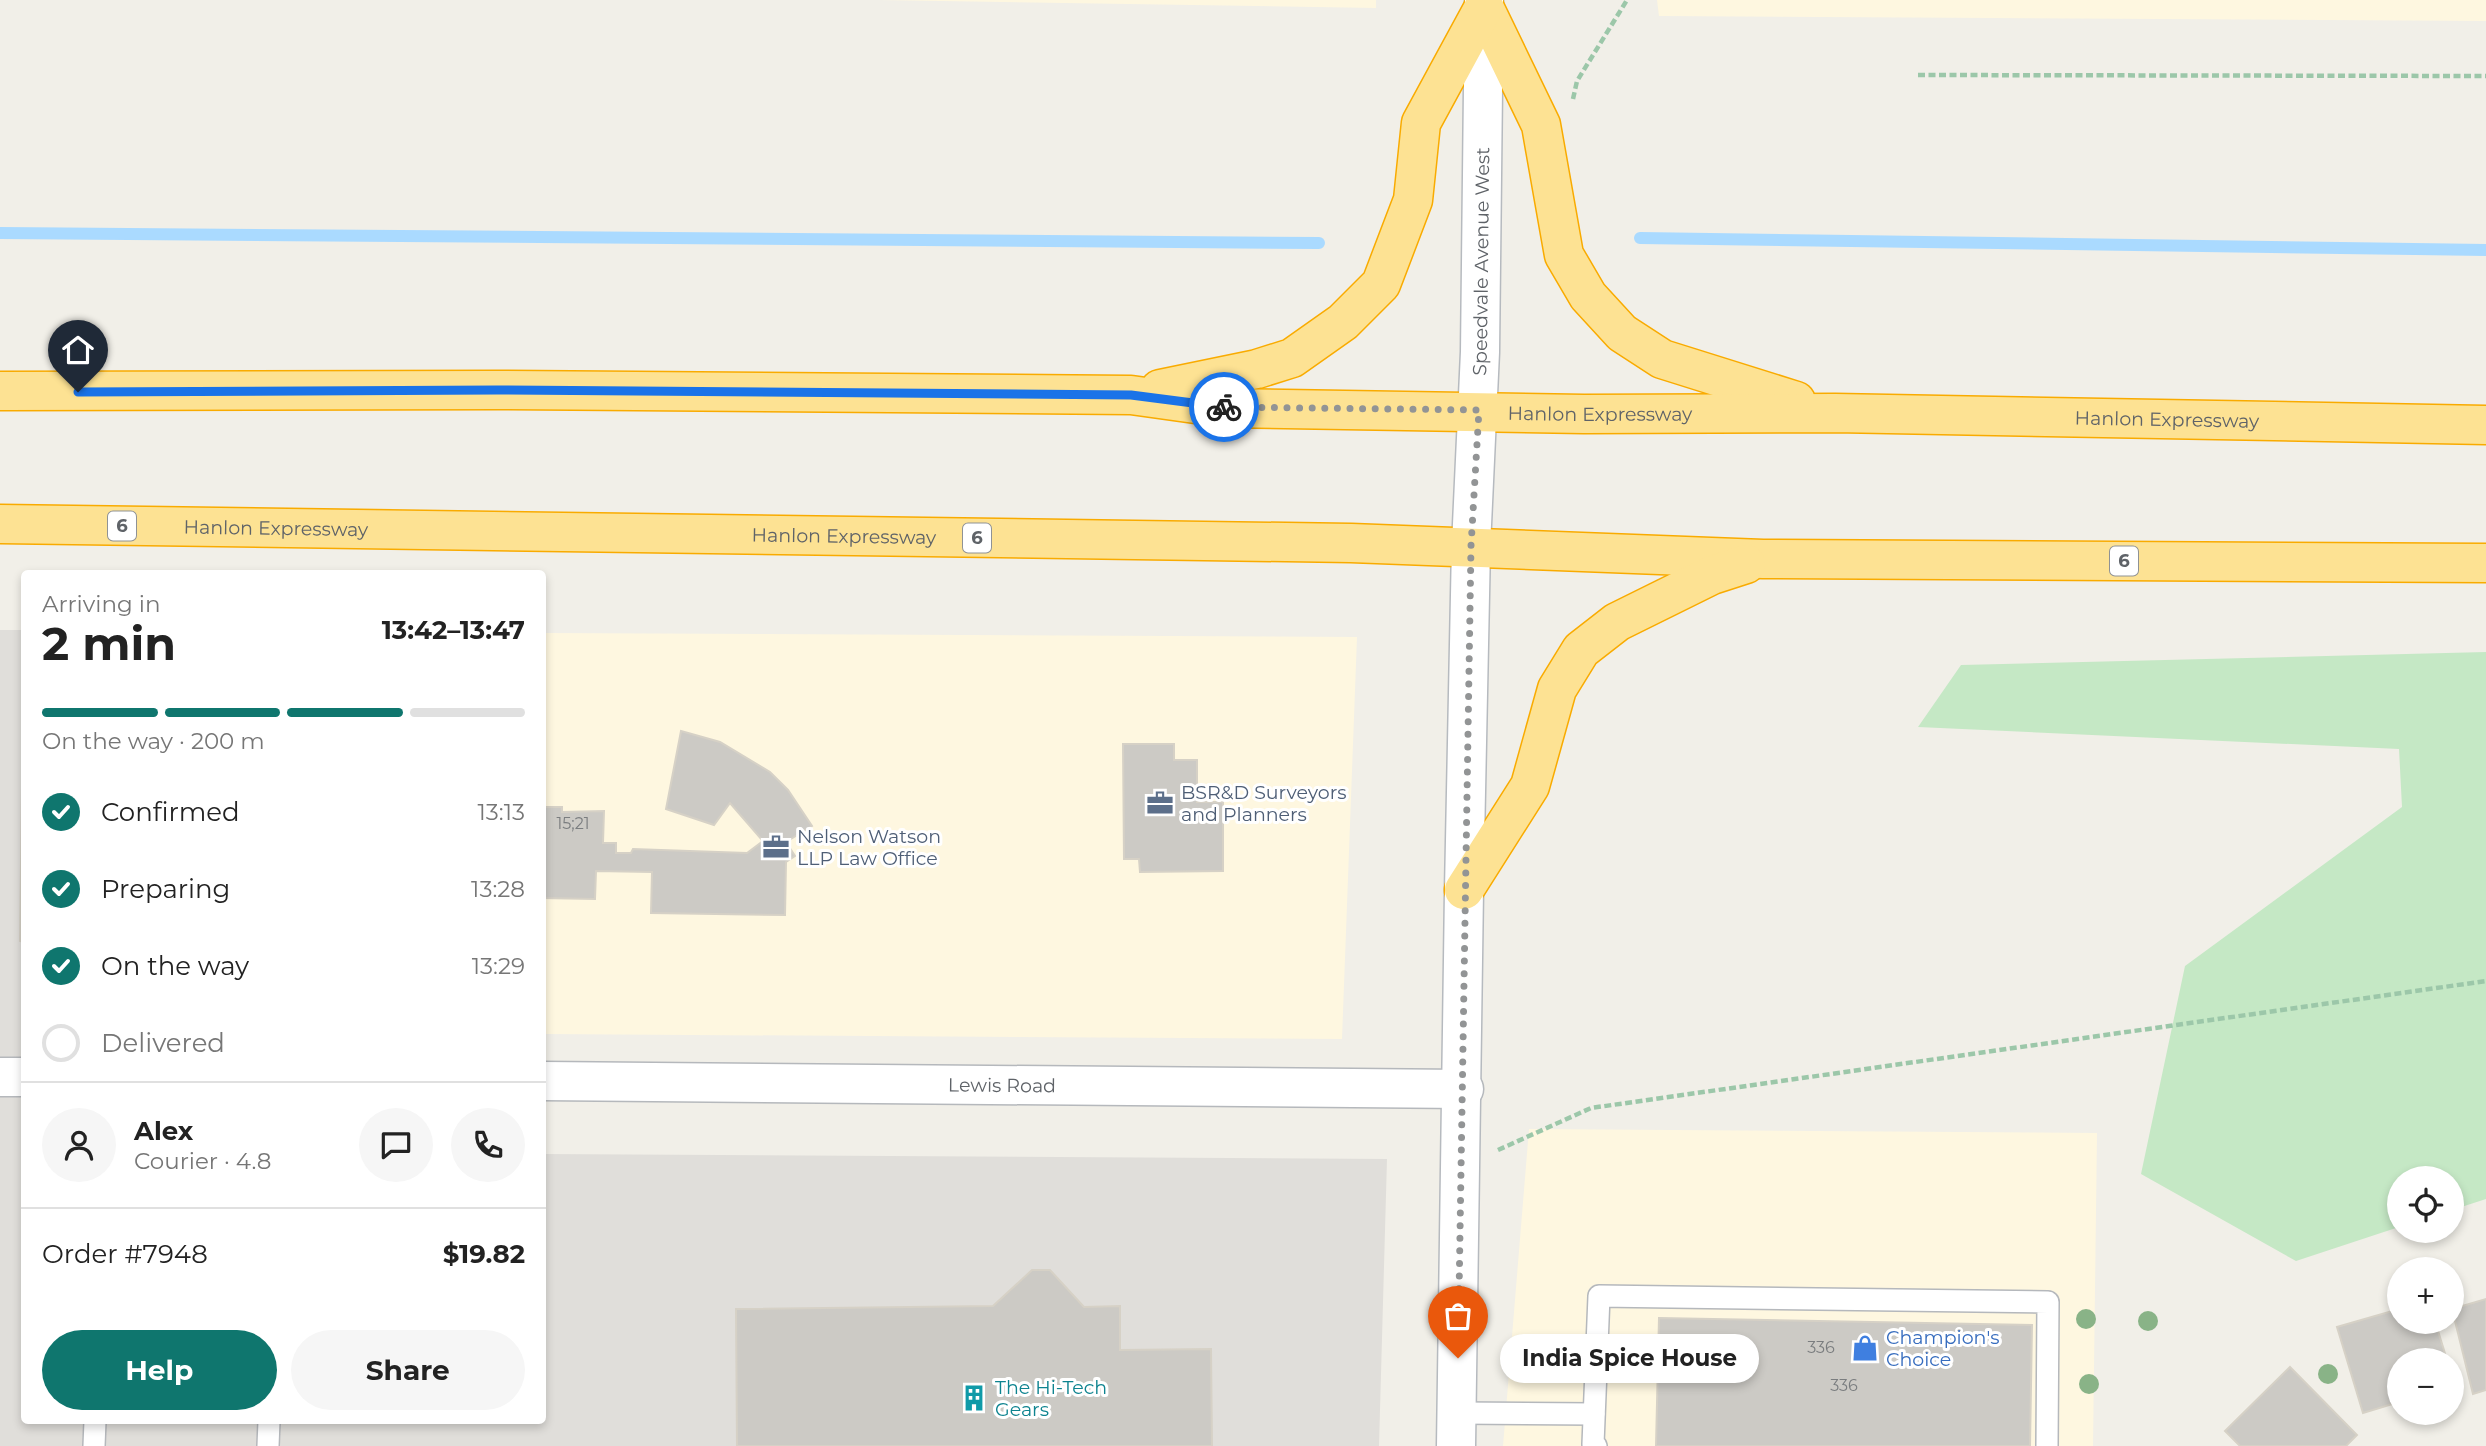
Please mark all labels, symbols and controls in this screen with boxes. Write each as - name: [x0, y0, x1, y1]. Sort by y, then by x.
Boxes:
- street label: Speedvale Avenue West: [1467, 147, 1494, 376]
- pin: [48, 320, 108, 392]
- icon: home: [59, 331, 97, 369]
- courier: [1189, 372, 1259, 442]
- icon: bike: [1205, 388, 1243, 426]
- street label: Hanlon Expressway: [1508, 401, 1693, 426]
- street label: Hanlon Expressway: [2074, 406, 2260, 432]
- road number: 6: [108, 512, 136, 540]
- street label: Hanlon Expressway: [183, 515, 369, 541]
- street label: Hanlon Expressway: [751, 523, 937, 549]
- road number: 6: [963, 524, 991, 552]
- road number: 6: [2110, 546, 2138, 576]
- text: Arriving in: [42, 590, 161, 618]
- text: 13:42–13:47: [382, 614, 525, 646]
- text: 2 min: [42, 615, 176, 672]
- text: On the way · 200 m: [42, 727, 265, 755]
- place label: BSR&D Surveyors and Planners: [1181, 781, 1347, 826]
- office icon: BSR&D Surveyors and Planners: [1145, 788, 1175, 818]
- icon: check: [42, 793, 80, 831]
- text: Confirmed: [101, 796, 240, 828]
- text: 13:13: [478, 798, 525, 826]
- house number: 15;21: [556, 814, 590, 833]
- place label: Nelson Watson LLP Law Office: [797, 825, 941, 870]
- office icon: Nelson Watson LLP Law Office: [761, 832, 791, 862]
- icon: check: [42, 870, 80, 908]
- text: Preparing: [101, 873, 230, 905]
- text: 13:28: [471, 875, 525, 903]
- icon: check: [42, 947, 80, 985]
- text: On the way: [101, 950, 249, 982]
- text: 13:29: [472, 952, 525, 980]
- text: Delivered: [101, 1027, 225, 1059]
- street label: Lewis Road: [948, 1073, 1056, 1097]
- button: person: [42, 1108, 116, 1182]
- button: chat: [359, 1108, 433, 1182]
- button: phone: [451, 1108, 525, 1182]
- text: Alex: [134, 1115, 193, 1147]
- text: Courier · 4.8: [134, 1147, 271, 1175]
- map controls: [2387, 1166, 2464, 1425]
- button: locate: [2387, 1166, 2464, 1243]
- text: Order #7948: [42, 1238, 208, 1270]
- text: $19.82: [443, 1238, 525, 1270]
- button: +: [2387, 1257, 2464, 1334]
- pin: [1428, 1286, 1488, 1358]
- icon: bag: [1439, 1297, 1477, 1335]
- place label: Champion's Choice: [1886, 1326, 2000, 1371]
- button: Help: [42, 1330, 277, 1410]
- button: Share: [291, 1330, 525, 1410]
- shop icon: Champion's Choice: [1850, 1333, 1880, 1363]
- callout: India Spice House: [1500, 1334, 1759, 1382]
- house number: 336: [1807, 1338, 1835, 1357]
- text: India Spice House: [1522, 1344, 1737, 1372]
- button: −: [2387, 1348, 2464, 1425]
- place label: The Hi-Tech Gears: [995, 1376, 1107, 1421]
- house number: 336: [1830, 1376, 1858, 1395]
- building icon: The Hi-Tech Gears: [959, 1383, 989, 1413]

